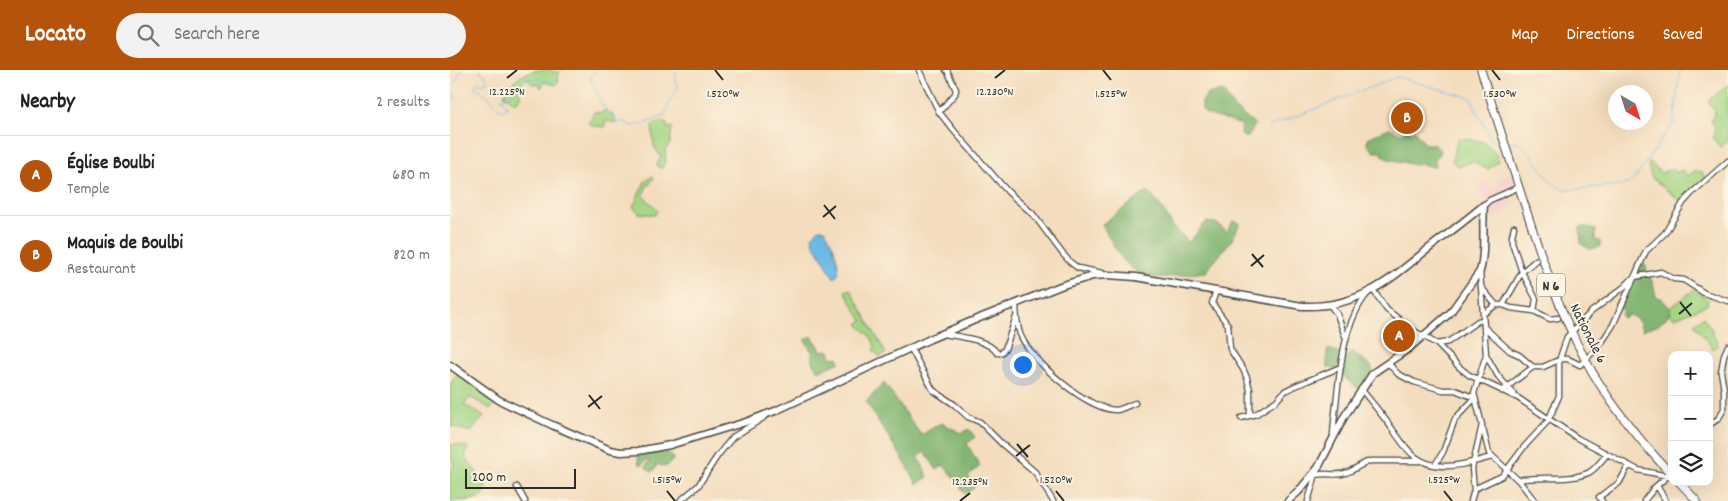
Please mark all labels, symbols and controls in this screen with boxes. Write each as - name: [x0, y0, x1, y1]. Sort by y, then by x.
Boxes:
- search box: [116, 13, 466, 58]
- text: Locato: [25, 18, 86, 52]
- icon: search: [134, 21, 162, 49]
- text: Search here: [174, 22, 260, 49]
- text: Map: [1511, 23, 1538, 48]
- text: Directions: [1566, 23, 1635, 48]
- text: Saved: [1663, 23, 1703, 48]
- text: 12.225°N: [489, 84, 525, 101]
- text: 12.230°N: [977, 84, 1013, 101]
- north arrow: [1608, 85, 1653, 130]
- text: 1.520°W: [707, 86, 739, 103]
- text: 1.525°W: [1095, 86, 1127, 103]
- text: 1.530°W: [1484, 86, 1516, 103]
- text: Nearby: [20, 88, 75, 118]
- text: 2 results: [376, 91, 430, 114]
- pin: B: [1391, 99, 1423, 137]
- text: Église Boulbi: [67, 151, 155, 178]
- text: A: [32, 164, 40, 187]
- text: 680 m: [392, 164, 430, 187]
- text: Temple: [67, 178, 110, 201]
- text: Maquis de Boulbi: [67, 231, 183, 258]
- text: B: [32, 244, 40, 267]
- text: 820 m: [393, 244, 430, 267]
- text: Restaurant: [67, 258, 136, 281]
- road number: N 6: [1537, 274, 1565, 296]
- street label: Nationale 6: [1563, 300, 1612, 368]
- pin: A: [1383, 317, 1415, 355]
- map controls: [1668, 351, 1713, 486]
- button: +: [1668, 351, 1713, 396]
- your location: [1010, 352, 1036, 378]
- button: −: [1668, 396, 1713, 441]
- button: layers: [1668, 441, 1713, 486]
- scale bar: [465, 466, 576, 489]
- text: 200 m: [472, 468, 506, 488]
- text: 1.515°W: [652, 472, 682, 489]
- text: 1.520°W: [1040, 472, 1072, 489]
- text: 1.525°W: [1428, 472, 1460, 489]
- text: 12.235°N: [952, 474, 988, 491]

